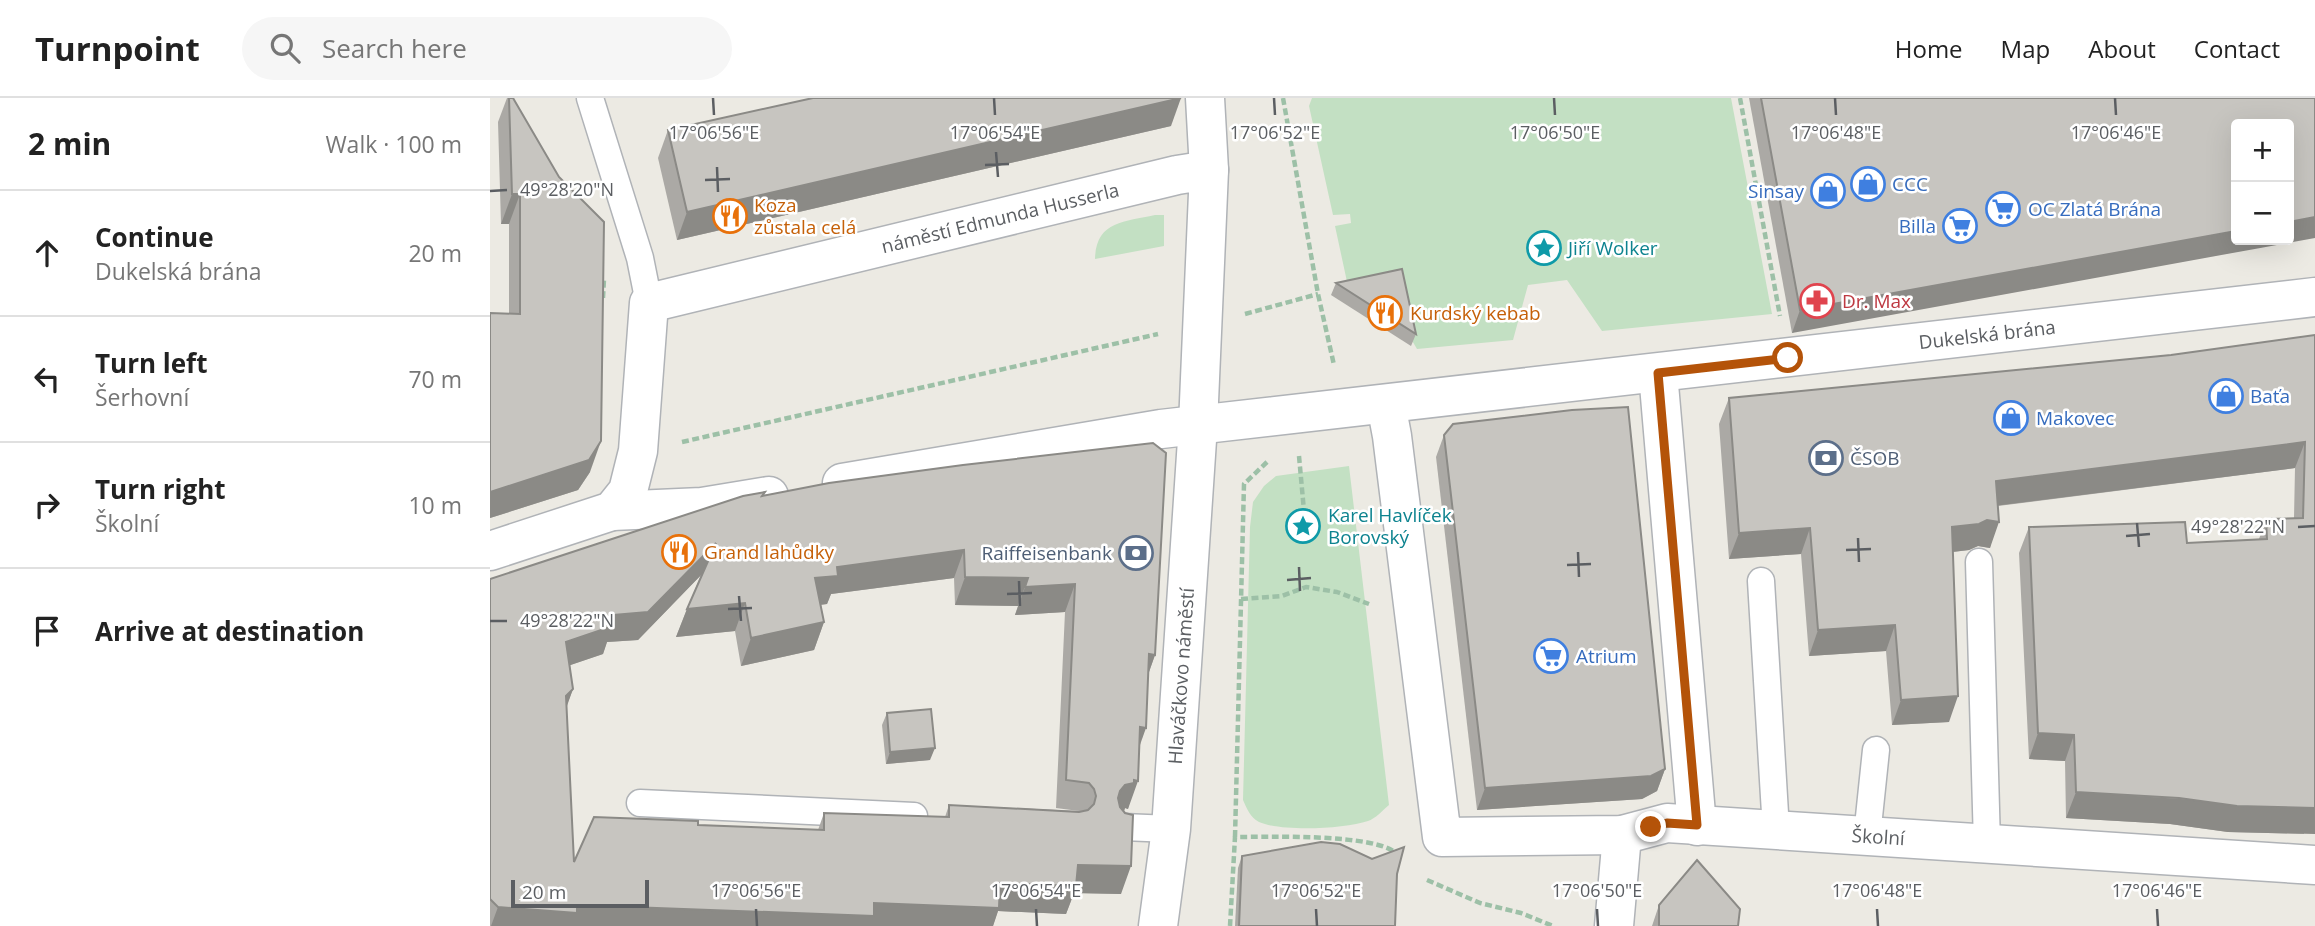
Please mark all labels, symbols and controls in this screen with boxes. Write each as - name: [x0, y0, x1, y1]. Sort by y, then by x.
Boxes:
- search box: [242, 17, 732, 80]
- text: Turnpoint: [35, 26, 200, 71]
- icon: search: [266, 29, 304, 67]
- text: Search here: [322, 30, 467, 66]
- text: Home: [1895, 32, 1963, 65]
- text: Map: [2001, 32, 2050, 65]
- text: About: [2088, 32, 2156, 65]
- text: Contact: [2194, 32, 2280, 65]
- map controls: [2231, 119, 2294, 245]
- button: +: [2231, 119, 2294, 182]
- text: 17°06'56"E: [669, 120, 759, 144]
- text: 17°06'54"E: [950, 120, 1040, 144]
- text: 17°06'52"E: [1230, 120, 1320, 144]
- text: 17°06'50"E: [1510, 120, 1600, 144]
- text: 17°06'48"E: [1791, 120, 1881, 144]
- text: 17°06'46"E: [2071, 120, 2161, 144]
- text: 2 min: [28, 123, 111, 164]
- text: Walk · 100 m: [325, 128, 462, 160]
- shop icon: CCC: [1849, 165, 1887, 203]
- place label: CCC: [1892, 171, 1928, 197]
- shop icon: Sinsay: [1809, 172, 1847, 210]
- text: 49°28'20"N: [520, 177, 614, 201]
- street label: náměstí Edmunda Husserla: [879, 177, 1122, 259]
- place label: Sinsay: [1748, 178, 1804, 204]
- button: −: [2231, 182, 2294, 245]
- supermarket icon: OC Zlatá Brána: [1984, 190, 2022, 228]
- place label: Koza zůstala celá: [754, 192, 856, 240]
- place label: OC Zlatá Brána: [2028, 196, 2161, 222]
- restaurant icon: Koza zůstala celá: [711, 197, 749, 235]
- supermarket icon: Billa: [1941, 207, 1979, 245]
- place label: Billa: [1899, 213, 1936, 239]
- text: Continue: [95, 219, 214, 255]
- place icon: Jiří Wolker: [1525, 229, 1563, 267]
- icon: ahead: [28, 234, 66, 272]
- place label: Jiří Wolker: [1566, 235, 1658, 261]
- text: 20 m: [408, 237, 462, 269]
- text: Dukelská brána: [95, 255, 262, 287]
- pharmacy icon: Dr. Max: [1798, 282, 1836, 320]
- place label: Dr. Max: [1842, 288, 1911, 314]
- restaurant icon: Kurdský kebab: [1366, 294, 1404, 332]
- place label: Kurdský kebab: [1410, 300, 1541, 326]
- street label: Dukelská brána: [1917, 314, 2057, 355]
- route start: [1772, 342, 1803, 373]
- text: Turn left: [95, 345, 207, 381]
- icon: left: [28, 360, 66, 398]
- text: 70 m: [408, 363, 462, 395]
- shop icon: Baťa: [2207, 377, 2245, 415]
- text: Šerhovní: [95, 381, 189, 413]
- place label: Baťa: [2250, 383, 2290, 409]
- shop icon: Makovec: [1992, 399, 2030, 437]
- place label: Makovec: [2036, 405, 2114, 431]
- bank icon: ČSOB: [1807, 439, 1845, 477]
- place label: ČSOB: [1850, 445, 1899, 471]
- text: Turn right: [95, 471, 226, 507]
- icon: right: [28, 486, 66, 524]
- text: 10 m: [408, 489, 462, 521]
- place label: Karel Havlíček Borovský: [1328, 502, 1452, 550]
- text: Školní: [95, 507, 159, 539]
- place icon: Karel Havlíček Borovský: [1284, 507, 1322, 545]
- text: 49°28'22"N: [2191, 514, 2285, 538]
- restaurant icon: Grand lahůdky: [660, 533, 698, 571]
- bank icon: Raiffeisenbank: [1117, 534, 1155, 572]
- place label: Grand lahůdky: [704, 539, 835, 565]
- place label: Raiffeisenbank: [981, 540, 1112, 566]
- street label: Hlaváčkovo náměstí: [1162, 586, 1200, 765]
- text: 49°28'22"N: [520, 608, 614, 632]
- icon: arrive: [28, 612, 66, 650]
- text: Arrive at destination: [95, 613, 364, 649]
- supermarket icon: Atrium: [1532, 637, 1570, 675]
- place label: Atrium: [1576, 643, 1637, 669]
- route end: [1635, 811, 1666, 842]
- street label: Školní: [1851, 822, 1907, 851]
- scale bar: [511, 877, 649, 909]
- text: 17°06'56"E: [711, 878, 801, 902]
- text: 17°06'54"E: [991, 878, 1081, 902]
- text: 17°06'52"E: [1271, 878, 1361, 902]
- text: 17°06'50"E: [1552, 878, 1642, 902]
- text: 17°06'48"E: [1832, 878, 1922, 902]
- text: 17°06'46"E: [2112, 878, 2202, 902]
- text: 20 m: [522, 879, 566, 905]

